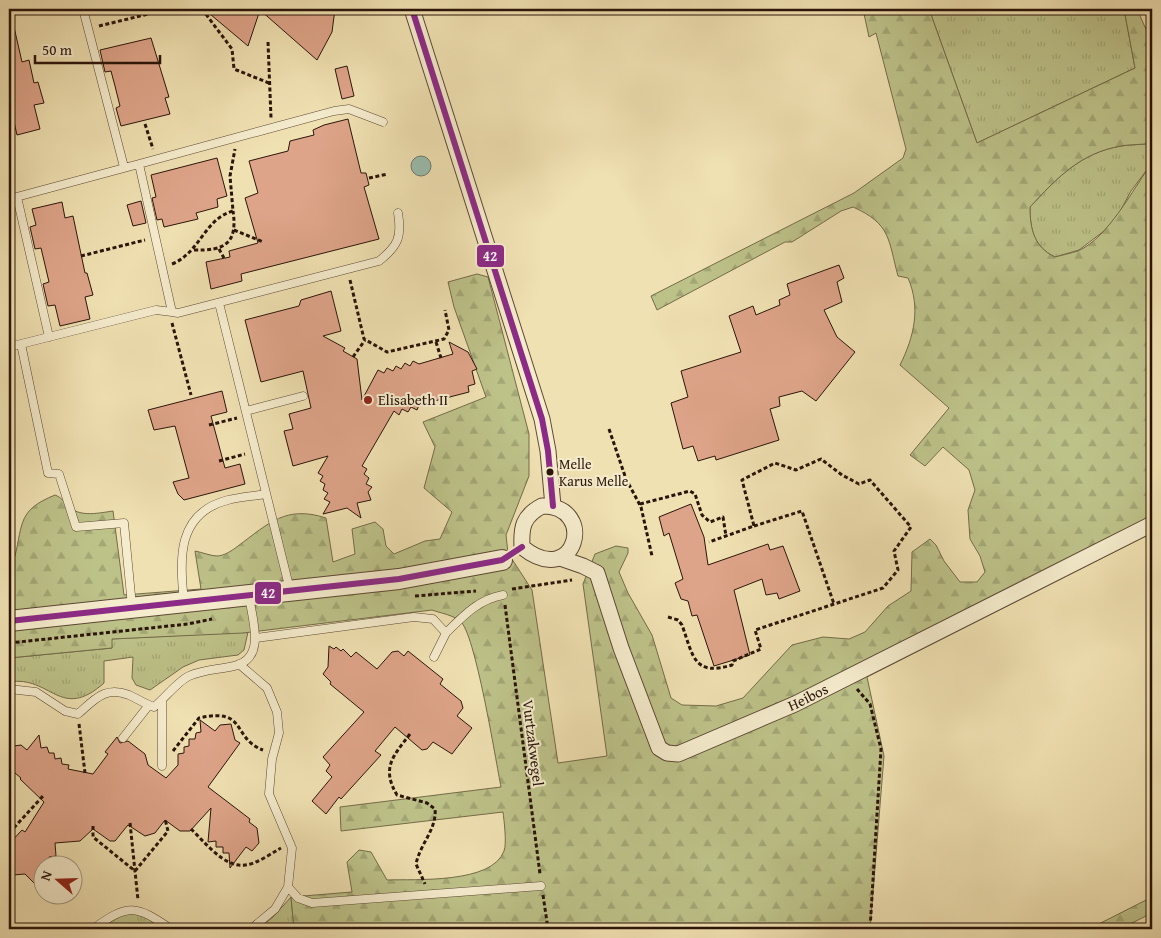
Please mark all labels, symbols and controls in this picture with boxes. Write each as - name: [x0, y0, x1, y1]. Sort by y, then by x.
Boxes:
- scale bar: [35, 32, 160, 64]
- text: 50 m: [42, 39, 73, 60]
- line badge: 42: [476, 244, 505, 268]
- text: 42: [483, 246, 497, 266]
- place label: Elisabeth II: [378, 389, 448, 410]
- marker: Elisabeth II: [362, 394, 374, 406]
- place label: Melle Karus Melle: [559, 454, 629, 491]
- marker: Melle Karus Melle: [545, 467, 555, 477]
- line badge: 42: [254, 581, 282, 605]
- text: 42: [261, 583, 275, 603]
- street label: Heibos: [784, 678, 832, 716]
- street label: Vurtzakwegel: [518, 699, 549, 787]
- north arrow: [32, 856, 82, 906]
- text: N: [35, 867, 57, 883]

